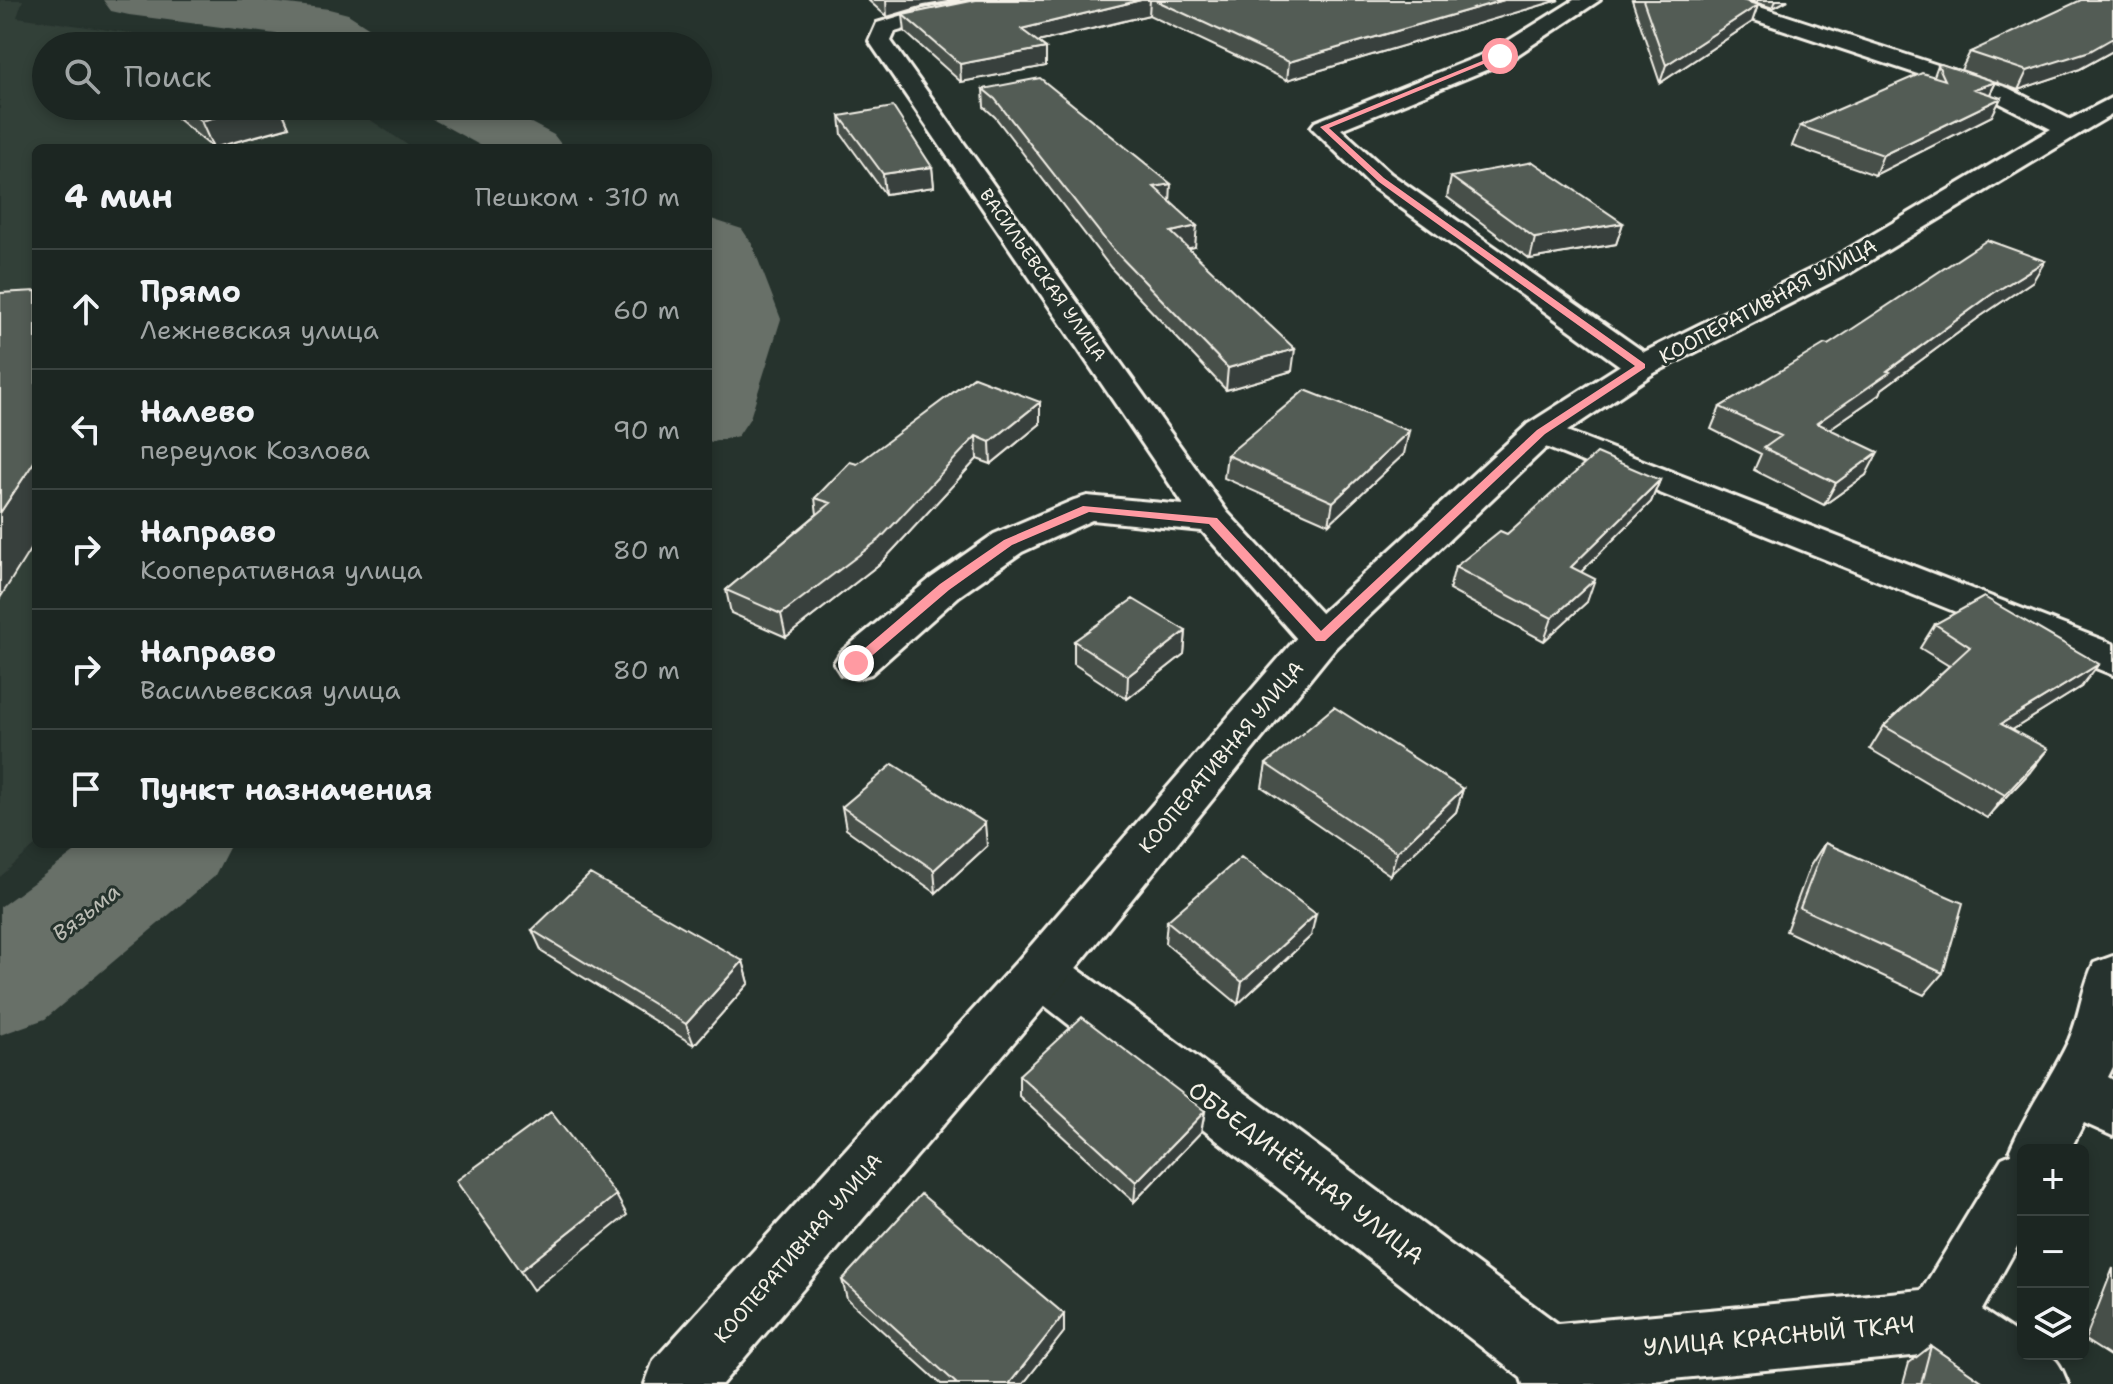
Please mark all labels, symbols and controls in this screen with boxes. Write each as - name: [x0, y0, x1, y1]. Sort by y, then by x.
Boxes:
- search box: [32, 32, 712, 120]
- route start: [1482, 38, 1518, 74]
- icon: search: [60, 54, 104, 98]
- text: Поиск: [124, 56, 212, 97]
- text: 4 мин: [64, 173, 173, 219]
- text: Пешком · 310 m: [475, 179, 680, 214]
- street label: ВАСИЛЬЕВСКАЯ УЛИЦА: [974, 184, 1112, 366]
- street label: КООПЕРАТИВНАЯ УЛИЦА: [1654, 232, 1882, 370]
- text: Прямо: [140, 271, 241, 312]
- icon: ahead: [64, 287, 108, 331]
- text: 60 m: [613, 292, 680, 327]
- text: Лежневская улица: [140, 312, 379, 347]
- text: Налево: [140, 391, 255, 432]
- icon: left: [64, 407, 108, 451]
- text: 90 m: [613, 412, 680, 447]
- text: переулок Козлова: [140, 432, 370, 467]
- text: Направо: [140, 511, 276, 552]
- icon: right: [64, 527, 108, 571]
- text: 80 m: [613, 532, 680, 567]
- text: Кооперативная улица: [140, 552, 423, 587]
- text: Направо: [140, 631, 276, 672]
- route end: [838, 645, 874, 681]
- icon: right: [64, 647, 108, 691]
- text: 80 m: [613, 652, 680, 687]
- street label: КООПЕРАТИВНАЯ УЛИЦА: [1133, 655, 1309, 859]
- text: Васильевская улица: [140, 672, 401, 707]
- icon: arrive: [64, 767, 108, 811]
- text: Пункт назначения: [140, 769, 432, 810]
- water label: Вязьма: [46, 877, 126, 948]
- street label: ОБЪЕДИНЁННАЯ УЛИЦА: [1182, 1074, 1430, 1272]
- map controls: [2017, 1144, 2089, 1360]
- button: +: [2017, 1144, 2089, 1216]
- street label: КООПЕРАТИВНАЯ УЛИЦА: [708, 1148, 888, 1348]
- button: −: [2017, 1216, 2089, 1288]
- button: layers: [2017, 1288, 2089, 1360]
- street label: УЛИЦА КРАСНЫЙ ТКАЧ: [1642, 1308, 1916, 1364]

